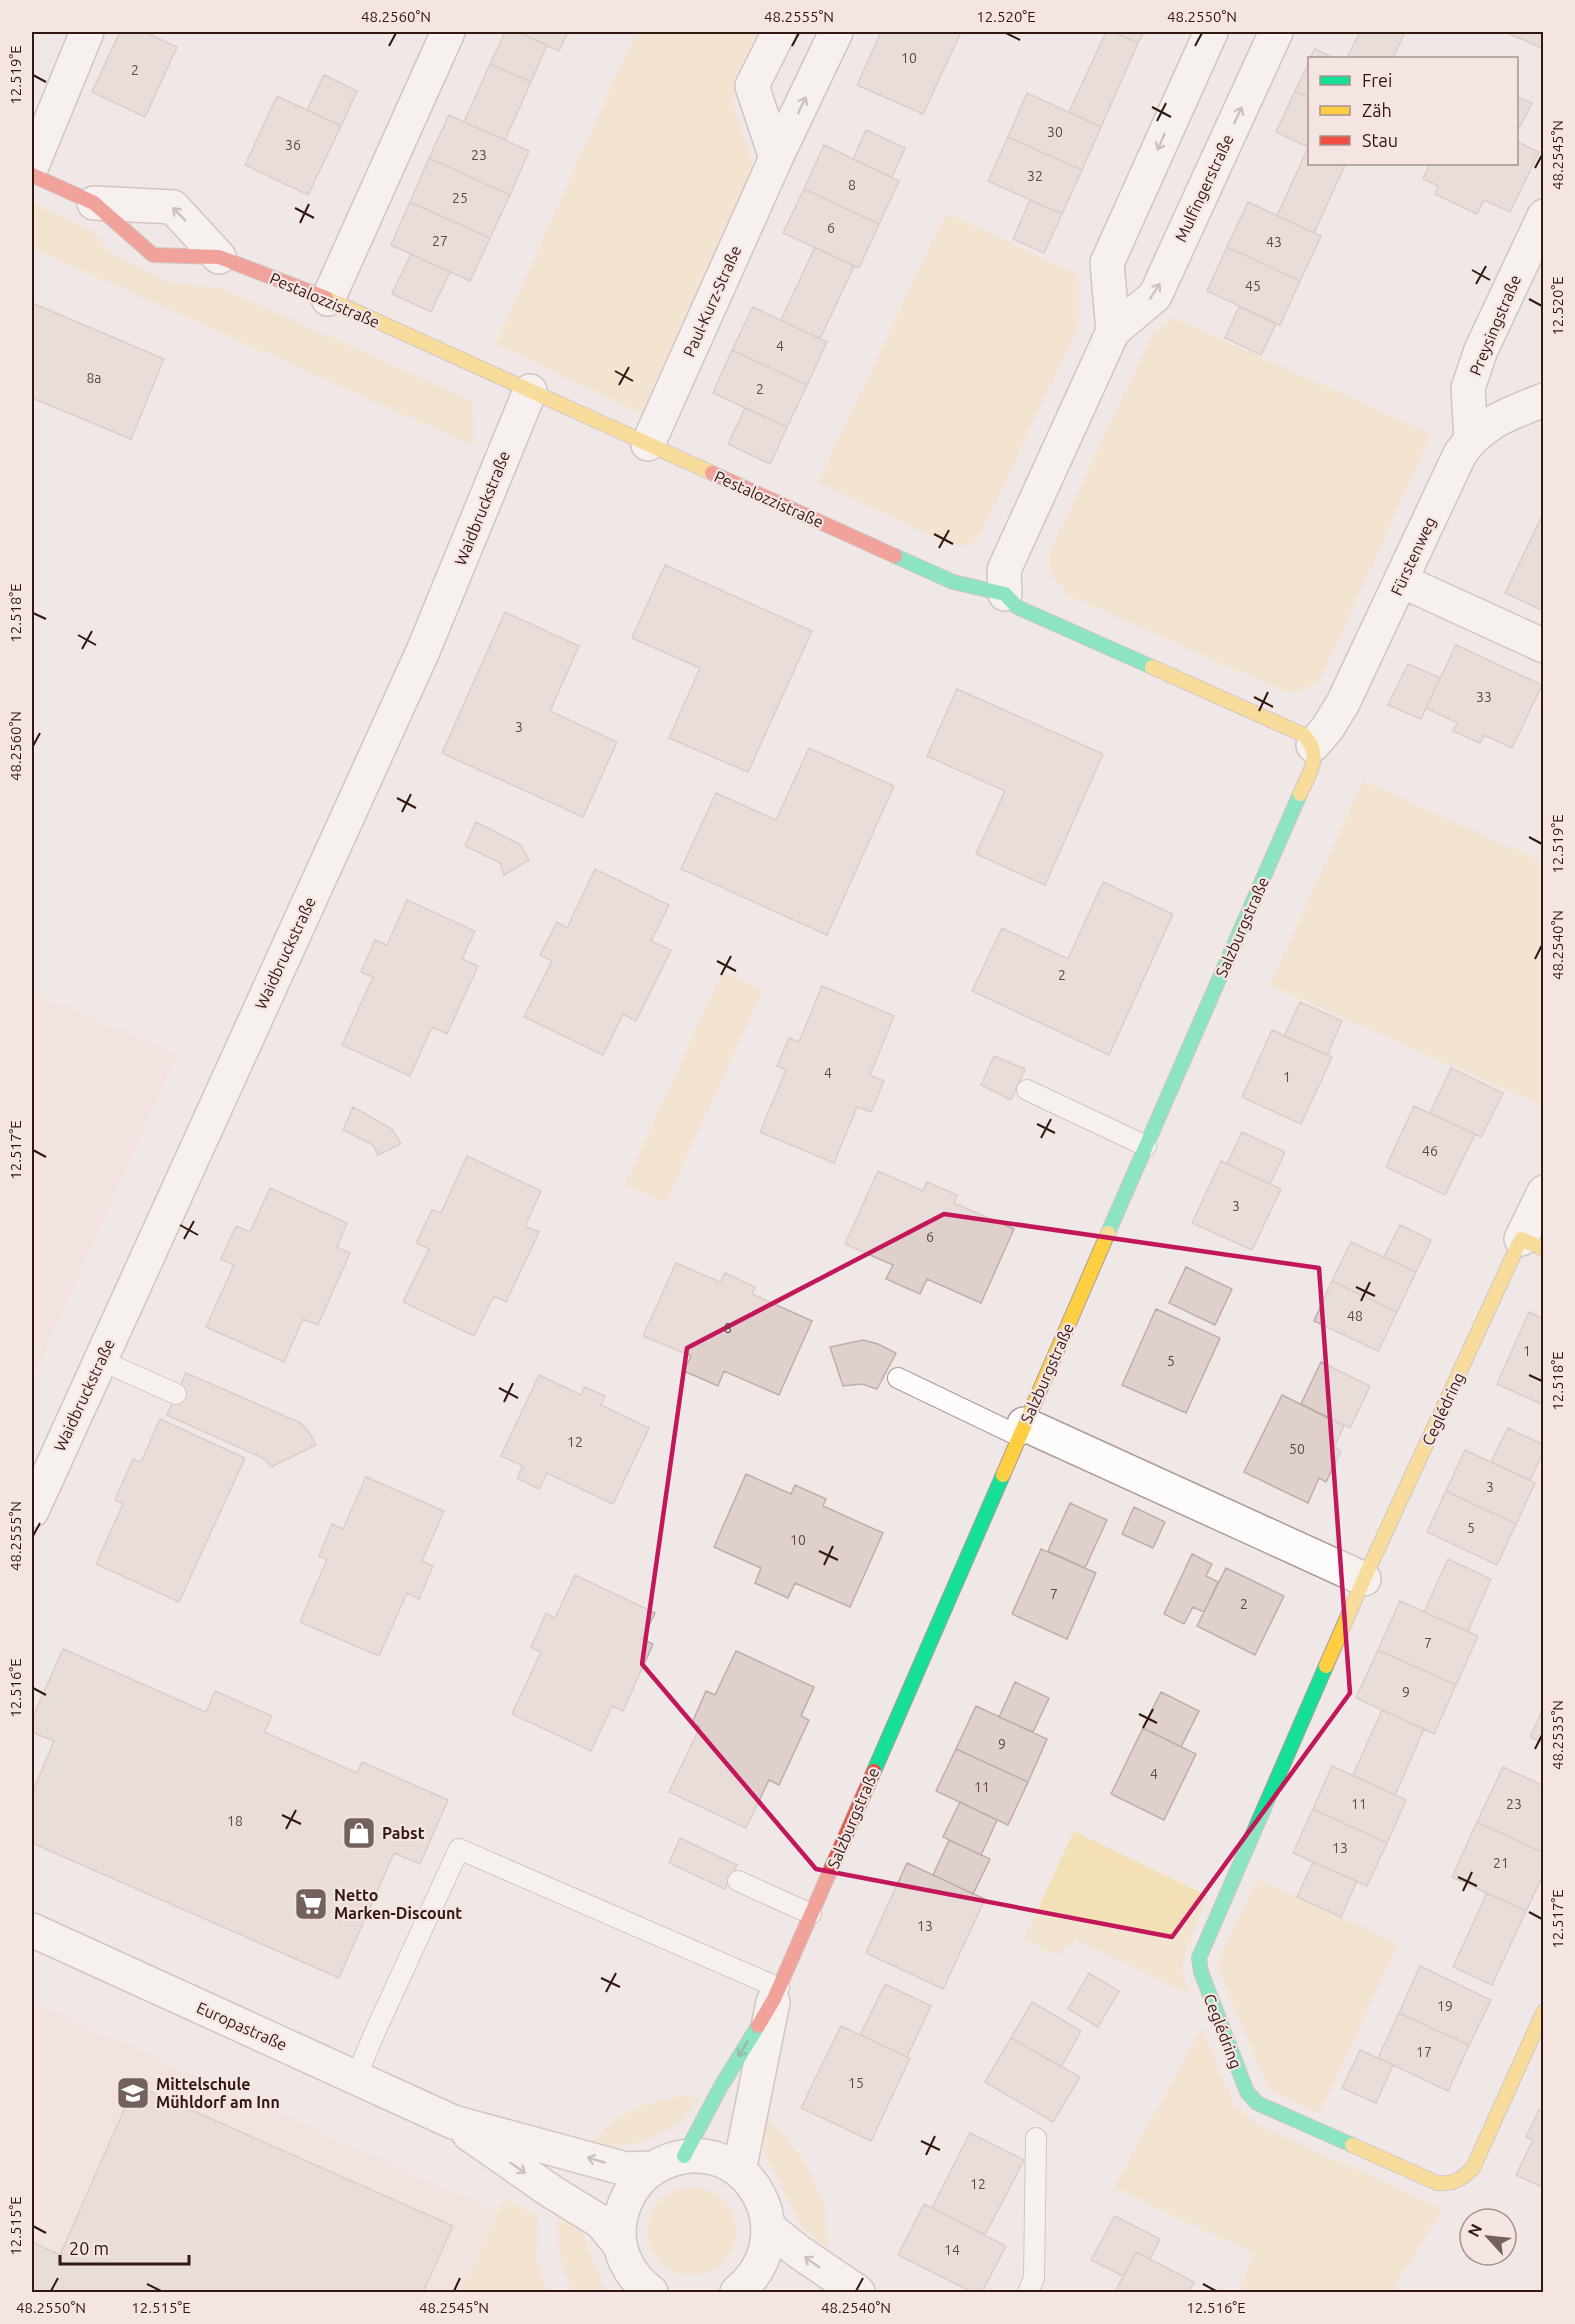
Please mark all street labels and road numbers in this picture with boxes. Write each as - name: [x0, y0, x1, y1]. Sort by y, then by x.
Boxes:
- street label: Mulfingerstraße: [1171, 131, 1237, 245]
- street label: Paul-Kurz-Straße: [679, 243, 745, 359]
- street label: Pestalozzistraße: [267, 269, 383, 331]
- street label: Preysingstraße: [1466, 272, 1524, 378]
- street label: Waidbruckstraße: [451, 448, 513, 568]
- street label: Pestalozzistraße: [712, 467, 826, 531]
- street label: Fürstenweg: [1387, 514, 1439, 598]
- street label: Salzburgstraße: [1212, 874, 1272, 980]
- street label: Waidbruckstraße: [251, 894, 319, 1012]
- street label: Salzburgstraße: [1017, 1320, 1077, 1426]
- street label: Waidbruckstraße: [50, 1336, 118, 1454]
- street label: Ceglédring: [1418, 1370, 1468, 1448]
- street label: Salzburgstraße: [824, 1765, 882, 1871]
- street label: Ceglédring: [1201, 1991, 1245, 2071]
- street label: Europastraße: [194, 1998, 290, 2054]

